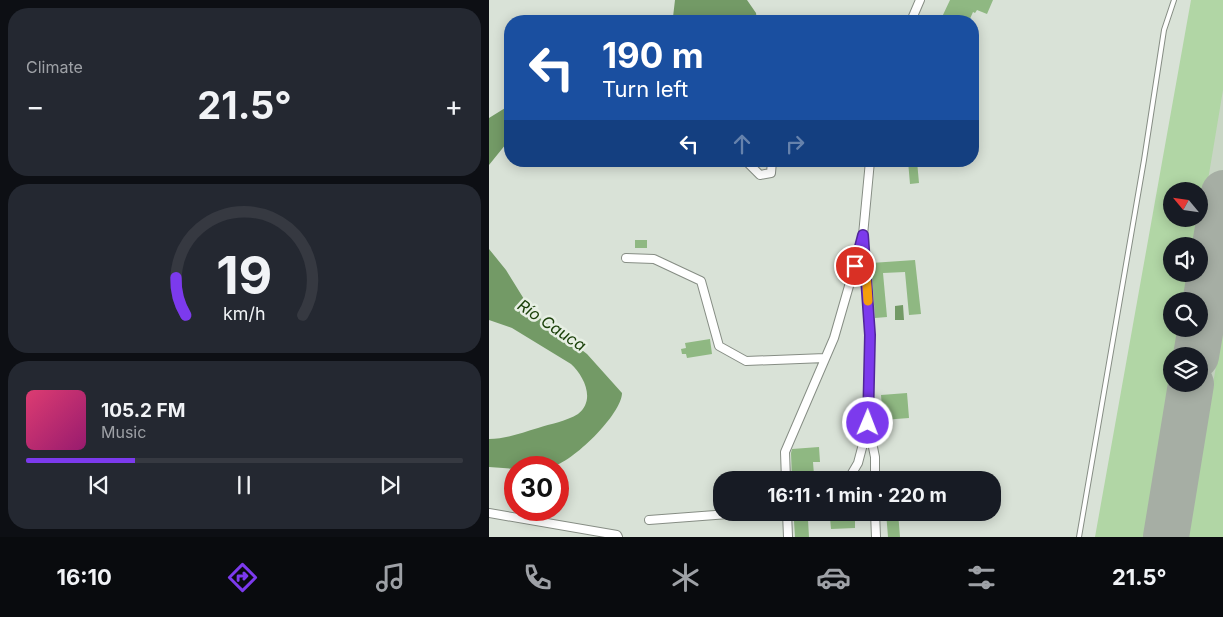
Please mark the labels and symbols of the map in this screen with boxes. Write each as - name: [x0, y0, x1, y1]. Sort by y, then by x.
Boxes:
- north arrow: [1163, 182, 1208, 228]
- pin: [834, 245, 876, 287]
- water label: Río Cauca: [514, 295, 590, 355]
- position arrow: [841, 396, 893, 448]
- speed limit sign: 30: [504, 456, 569, 521]

